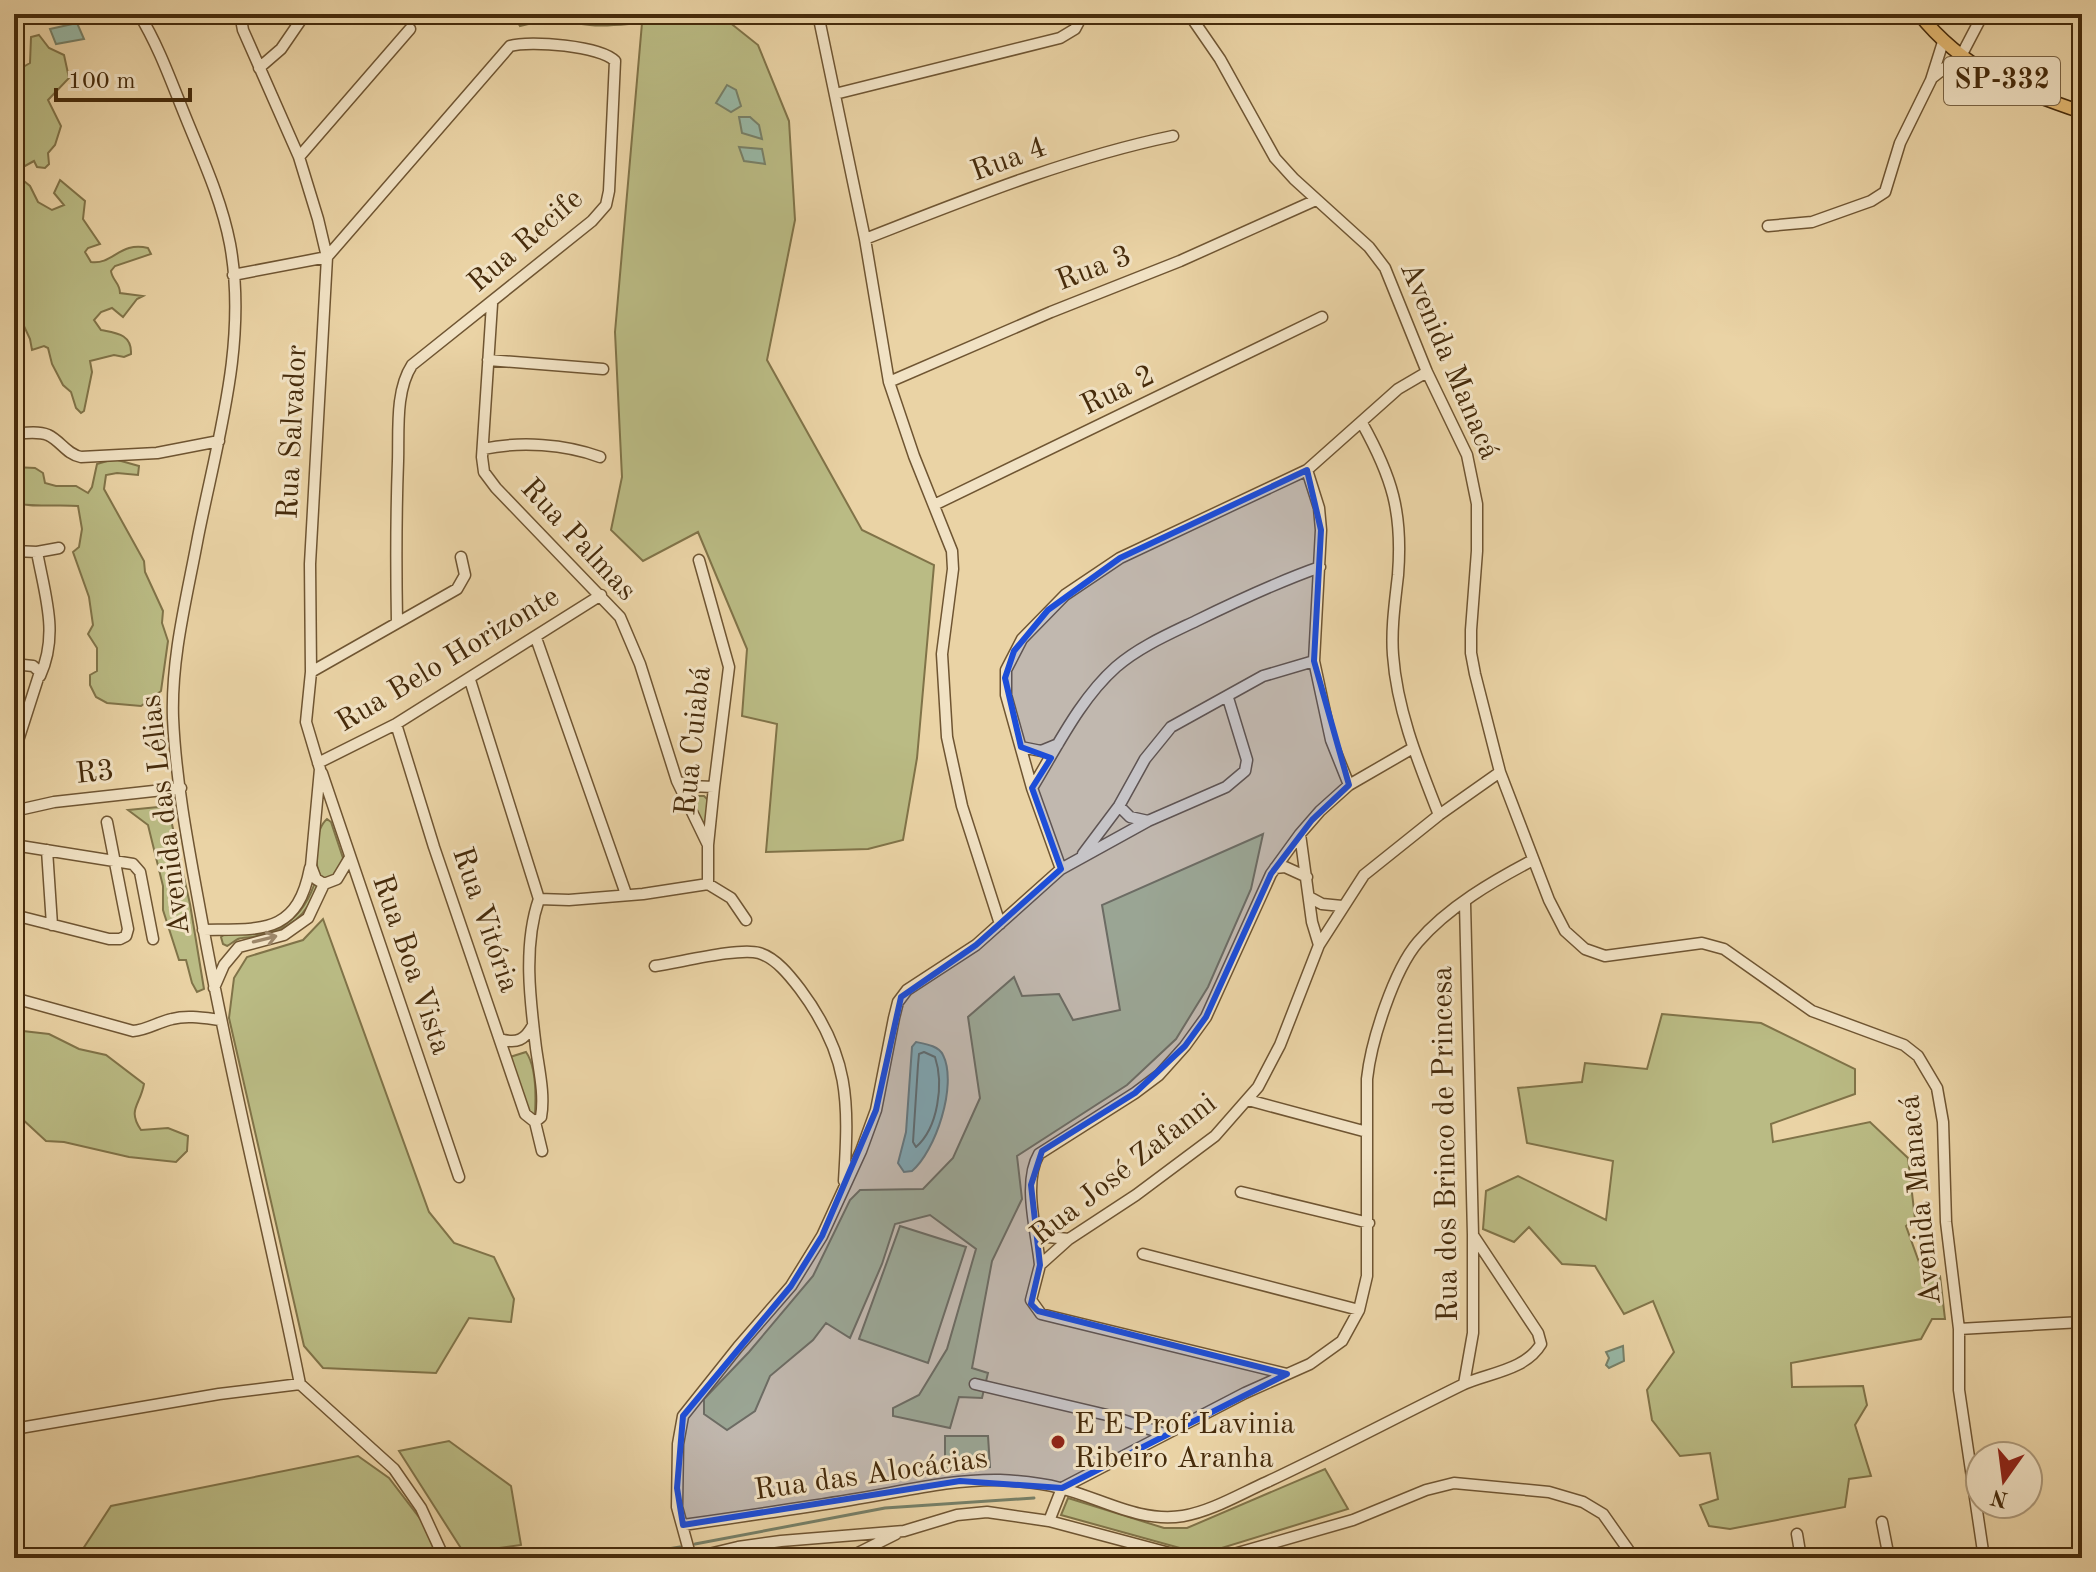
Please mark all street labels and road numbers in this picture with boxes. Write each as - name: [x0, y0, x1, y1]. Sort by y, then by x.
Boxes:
- road number: SP-332: [1944, 57, 2060, 105]
- street label: Rua 4: [967, 133, 1051, 187]
- street label: Rua Recife: [463, 183, 589, 299]
- street label: Rua 3: [1052, 241, 1136, 297]
- street label: Avenida Manacá: [1394, 258, 1504, 464]
- street label: Rua Salvador: [273, 344, 313, 520]
- street label: Rua 2: [1076, 360, 1160, 422]
- street label: Rua Palmas: [514, 473, 642, 607]
- street label: Rua Belo Horizonte: [331, 582, 565, 738]
- street label: Rua Cuiabá: [671, 665, 717, 817]
- street label: Avenida das Lélias: [136, 693, 196, 937]
- street label: R3: [74, 756, 116, 790]
- street label: Rua Vitória: [446, 844, 524, 997]
- street label: Rua Boa Vista: [366, 871, 456, 1059]
- street label: Rua dos Brinco de Princesa: [1428, 966, 1464, 1322]
- street label: Rua José Zafanni: [1025, 1088, 1223, 1252]
- street label: Avenida Manacá: [1895, 1093, 1947, 1307]
- street label: Rua das Alocácias: [752, 1444, 990, 1506]

